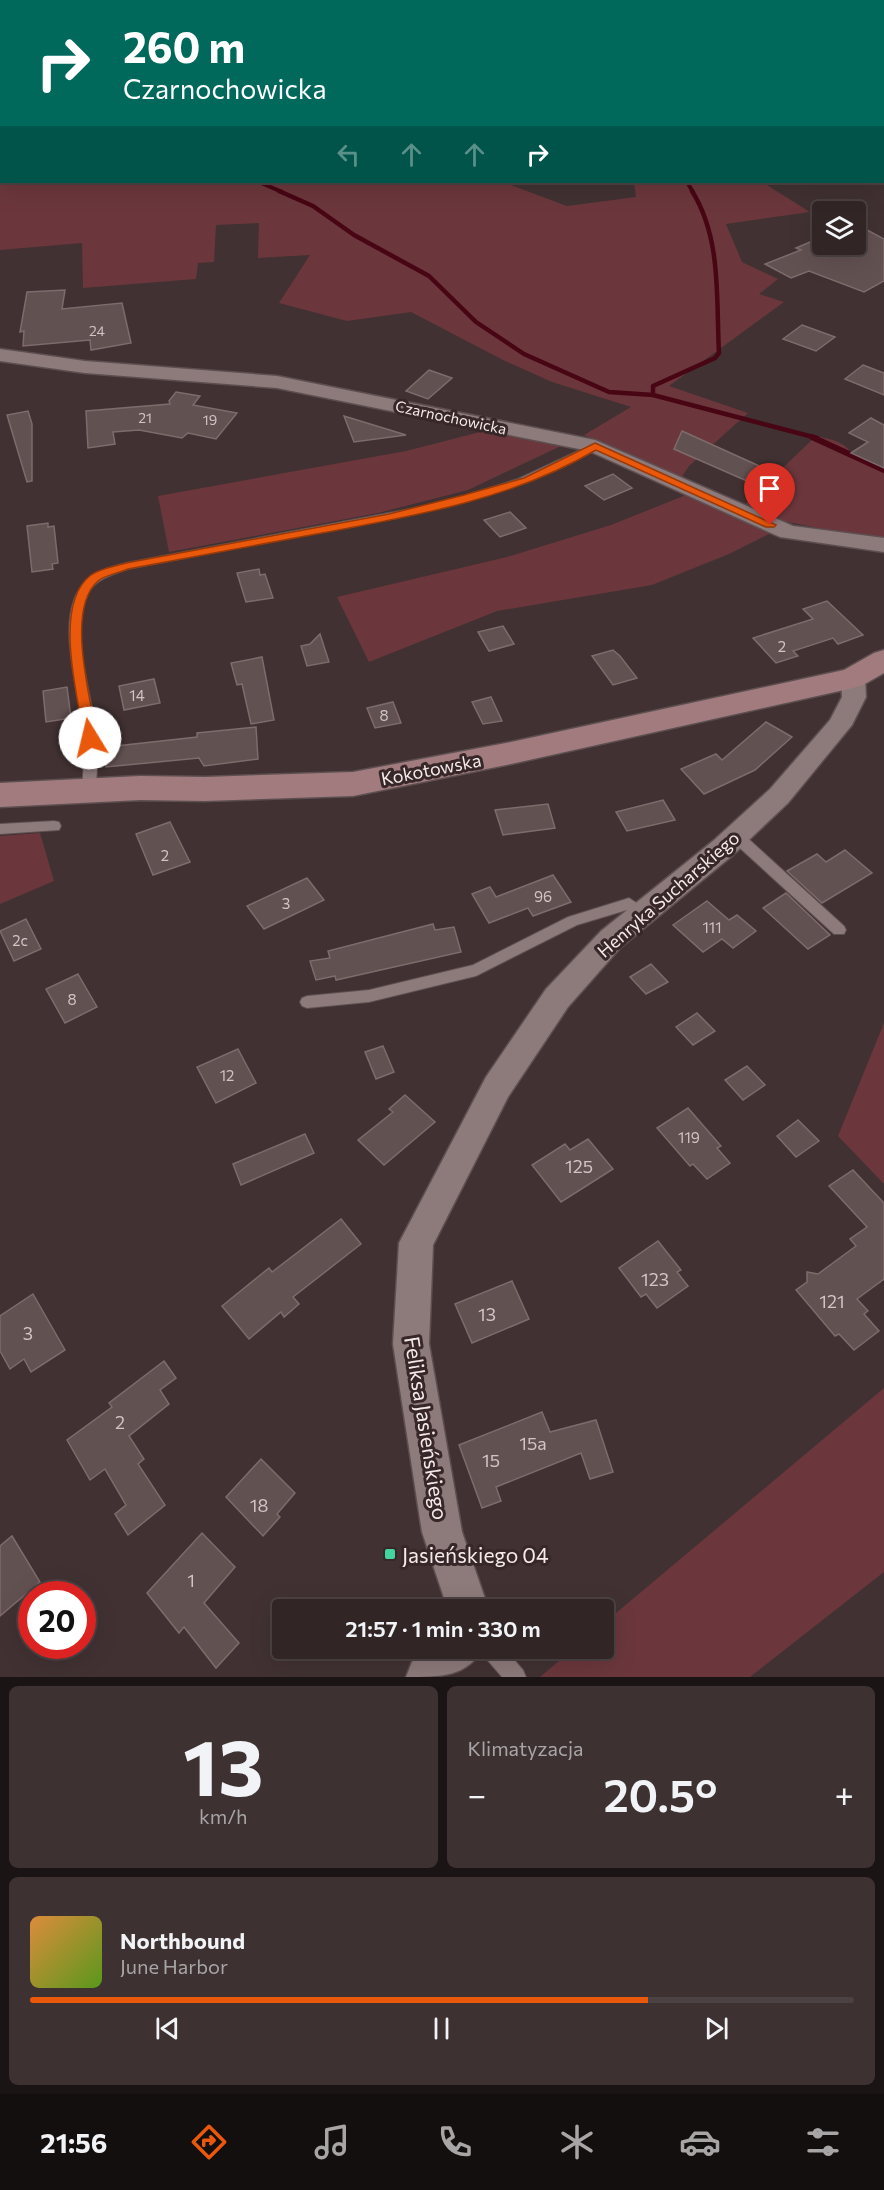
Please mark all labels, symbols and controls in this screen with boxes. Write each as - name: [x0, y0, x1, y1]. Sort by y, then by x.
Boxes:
- text: 260 m: [123, 20, 245, 72]
- icon: right: [24, 24, 102, 102]
- text: Czarnochowicka: [123, 72, 327, 105]
- icon: left: [332, 138, 365, 171]
- icon: ahead: [395, 138, 428, 171]
- icon: ahead: [458, 138, 491, 171]
- icon: right: [521, 138, 554, 171]
- map controls: [812, 201, 866, 255]
- button: layers: [812, 201, 866, 255]
- house number: 24: [89, 322, 106, 339]
- street label: Czarnochowicka: [394, 396, 508, 438]
- house number: 21: [138, 409, 152, 426]
- house number: 19: [203, 411, 217, 428]
- pin: [744, 463, 795, 525]
- icon: arrive: [753, 472, 786, 505]
- house number: 2: [778, 637, 786, 655]
- house number: 14: [129, 686, 145, 704]
- position arrow: [58, 706, 122, 770]
- house number: 8: [379, 706, 389, 724]
- street label: Kokotowska: [379, 749, 483, 789]
- street label: Henryka Sucharskiego: [592, 826, 744, 962]
- house number: 2: [161, 846, 169, 864]
- house number: 96: [534, 887, 552, 905]
- house number: 3: [282, 894, 290, 912]
- house number: 111: [702, 918, 722, 936]
- house number: 2c: [12, 931, 28, 949]
- house number: 8: [67, 990, 77, 1008]
- house number: 12: [220, 1066, 234, 1084]
- house number: 119: [678, 1128, 700, 1146]
- house number: 125: [565, 1155, 593, 1177]
- house number: 123: [641, 1268, 669, 1290]
- house number: 121: [819, 1290, 845, 1312]
- house number: 13: [478, 1303, 496, 1325]
- house number: 3: [23, 1322, 33, 1344]
- street label: Feliksa Jasieńskiego: [400, 1334, 454, 1522]
- house number: 2: [115, 1411, 125, 1433]
- house number: 15a: [519, 1432, 547, 1454]
- house number: 15: [482, 1449, 500, 1471]
- house number: 18: [250, 1494, 268, 1516]
- place label: Jasieńskiego 04: [402, 1542, 549, 1567]
- marker: Jasieńskiego 04: [383, 1547, 397, 1561]
- house number: 1: [187, 1569, 195, 1591]
- speed limit sign: 20: [18, 1581, 96, 1659]
- text: 21:57 · 1 min · 330 m: [345, 1615, 541, 1642]
- text: 13: [183, 1717, 264, 1812]
- text: Klimatyzacja: [468, 1736, 583, 1760]
- text: 20.5°: [603, 1766, 717, 1821]
- text: −: [468, 1773, 486, 1814]
- text: +: [835, 1773, 854, 1814]
- text: km/h: [199, 1804, 248, 1828]
- text: Northbound: [120, 1927, 245, 1954]
- text: June Harbor: [120, 1954, 228, 1978]
- icon: previous: [151, 2012, 184, 2045]
- icon: pause: [425, 2012, 458, 2045]
- icon: next: [700, 2012, 733, 2045]
- icon: directions: [188, 2121, 230, 2163]
- icon: music: [311, 2121, 353, 2163]
- icon: phone: [434, 2121, 476, 2163]
- icon: climate: [556, 2121, 598, 2163]
- icon: car: [679, 2121, 721, 2163]
- icon: filters: [802, 2121, 844, 2163]
- text: 21:56: [40, 2126, 107, 2159]

